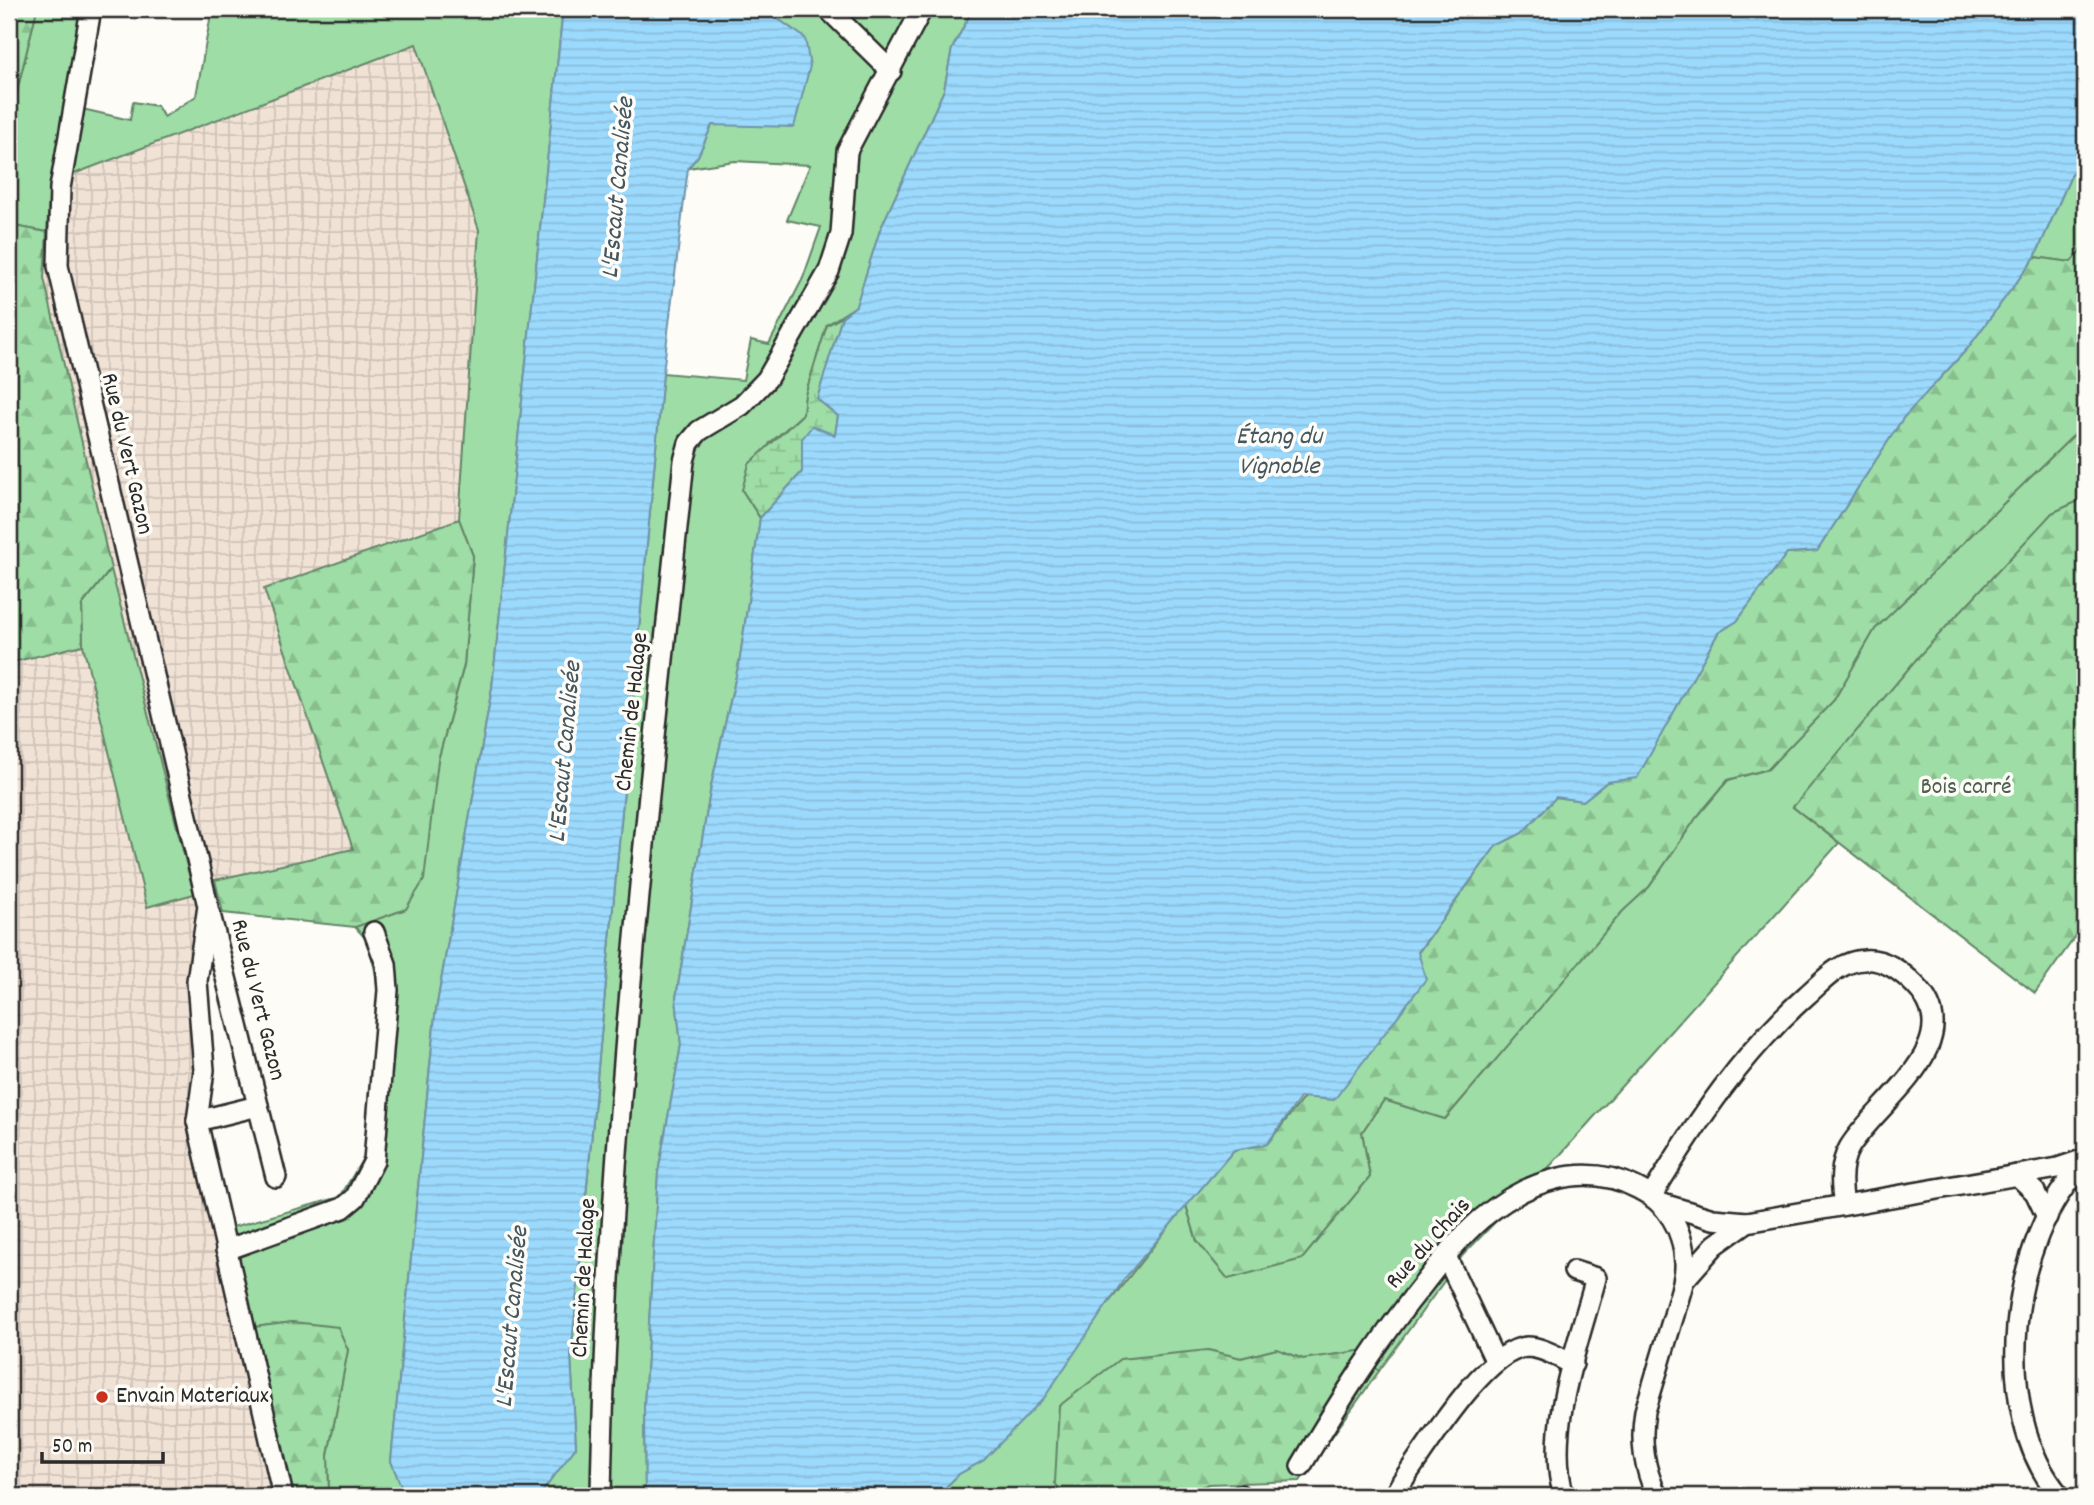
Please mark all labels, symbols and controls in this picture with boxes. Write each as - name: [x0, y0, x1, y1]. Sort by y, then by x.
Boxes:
- water label: L'Escaut Canalisée: [593, 94, 645, 280]
- street label: Rue du Vert Gazon: [91, 370, 161, 538]
- water label: Étang du Vignoble: [1236, 419, 1324, 486]
- street label: Chemin de Halage: [608, 631, 658, 793]
- water label: L'Escaut Canalisée: [540, 658, 592, 844]
- park label: Bois carré: [1920, 771, 2012, 805]
- street label: Rue du Vert Gazon: [221, 916, 293, 1084]
- street label: Rue du Chais: [1378, 1190, 1480, 1298]
- street label: Chemin de Halage: [564, 1197, 606, 1359]
- water label: L'Escaut Canalisée: [487, 1223, 539, 1409]
- place label: Envain Materiaux: [116, 1380, 269, 1414]
- marker: Envain Materiaux: [94, 1389, 110, 1405]
- scale bar: [42, 1421, 163, 1465]
- text: 50 m: [52, 1433, 92, 1463]

